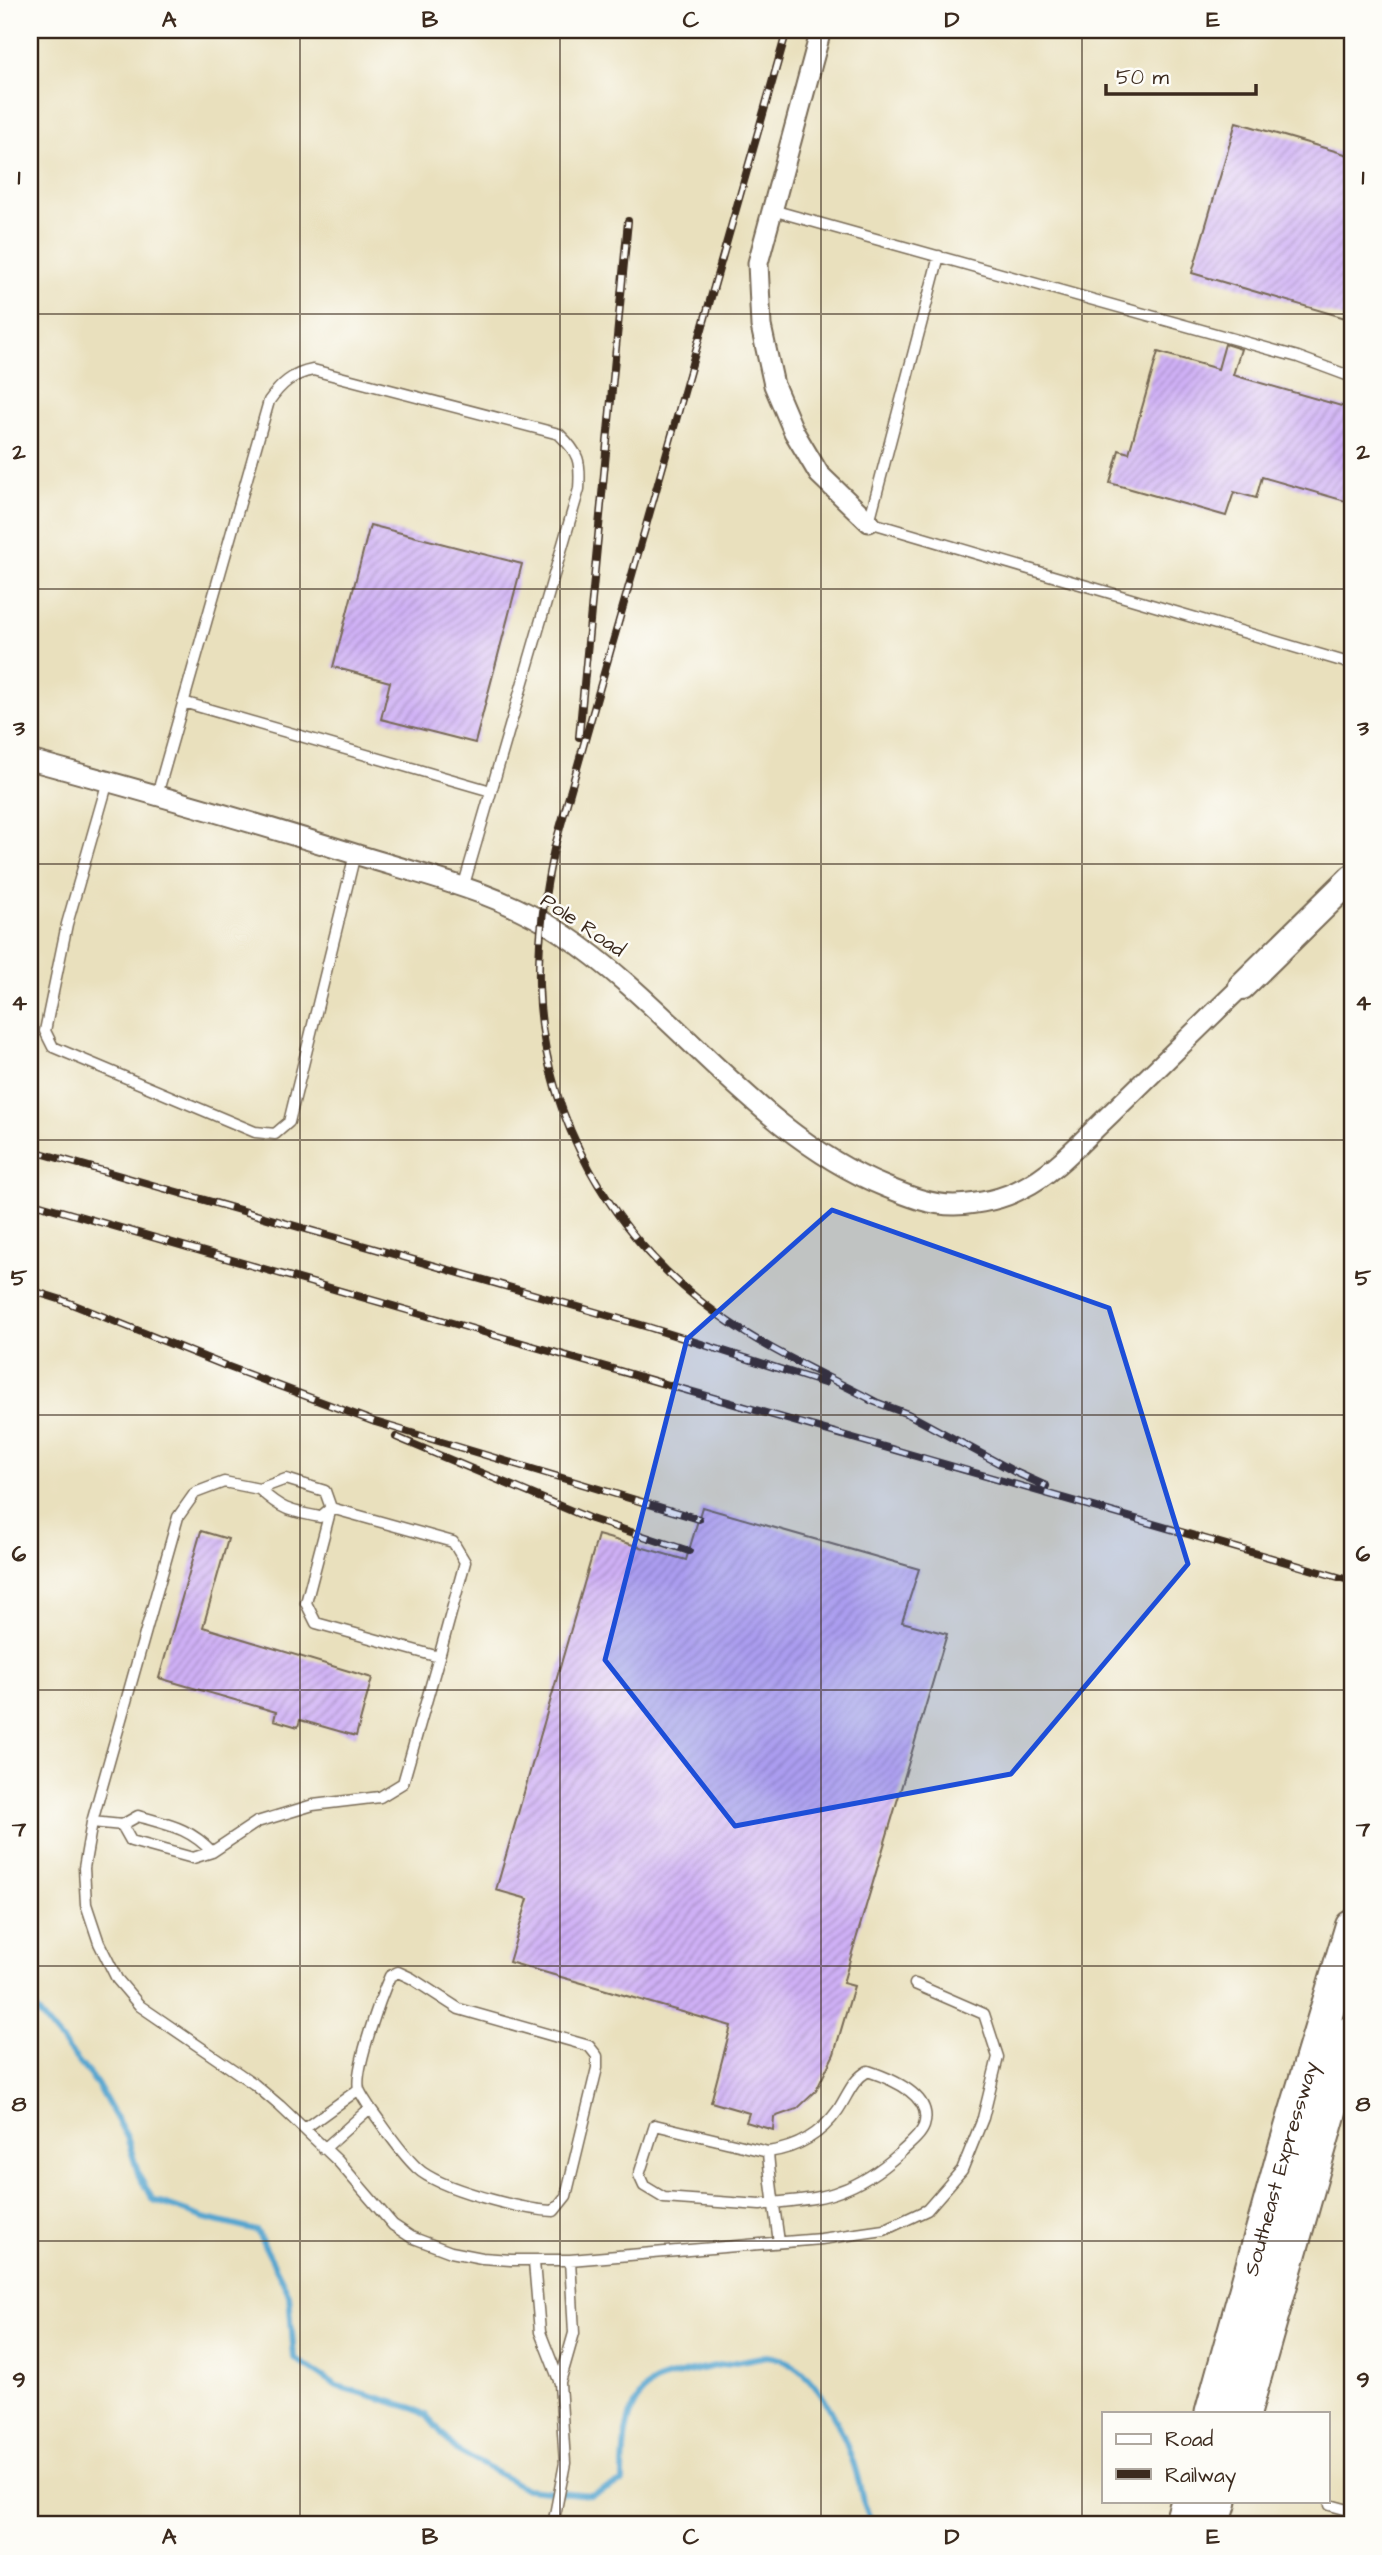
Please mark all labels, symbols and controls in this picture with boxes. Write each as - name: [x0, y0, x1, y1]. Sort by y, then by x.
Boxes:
- text: A: [162, 4, 177, 36]
- text: B: [422, 4, 439, 36]
- text: C: [683, 4, 700, 36]
- text: D: [945, 4, 960, 36]
- text: E: [1206, 4, 1220, 36]
- scale bar: [1106, 52, 1256, 96]
- text: 50 m: [1116, 63, 1170, 92]
- text: 1: [18, 161, 21, 193]
- text: 1: [1362, 161, 1365, 193]
- text: 2: [11, 436, 26, 468]
- text: 2: [1355, 436, 1370, 468]
- text: 3: [12, 712, 25, 744]
- text: 3: [1356, 712, 1369, 744]
- street label: Pole Road: [535, 886, 631, 964]
- text: 4: [11, 987, 27, 1019]
- text: 4: [1355, 987, 1371, 1019]
- text: 5: [11, 1262, 28, 1294]
- text: 5: [1355, 1262, 1372, 1294]
- text: 6: [12, 1538, 27, 1570]
- text: 6: [1356, 1538, 1371, 1570]
- text: 7: [11, 1813, 27, 1845]
- text: 7: [1355, 1813, 1371, 1845]
- street label: Southeast Expressway: [1236, 2057, 1327, 2279]
- text: 8: [12, 2088, 27, 2120]
- text: 8: [1356, 2088, 1371, 2120]
- text: 9: [12, 2364, 26, 2396]
- text: 9: [1356, 2364, 1370, 2396]
- legend: [1102, 2412, 1330, 2502]
- text: Road: [1165, 2425, 1213, 2454]
- text: Railway: [1165, 2461, 1237, 2492]
- text: A: [162, 2521, 177, 2553]
- text: B: [422, 2521, 439, 2553]
- text: C: [683, 2521, 700, 2553]
- text: D: [945, 2521, 960, 2553]
- text: E: [1206, 2521, 1220, 2553]

